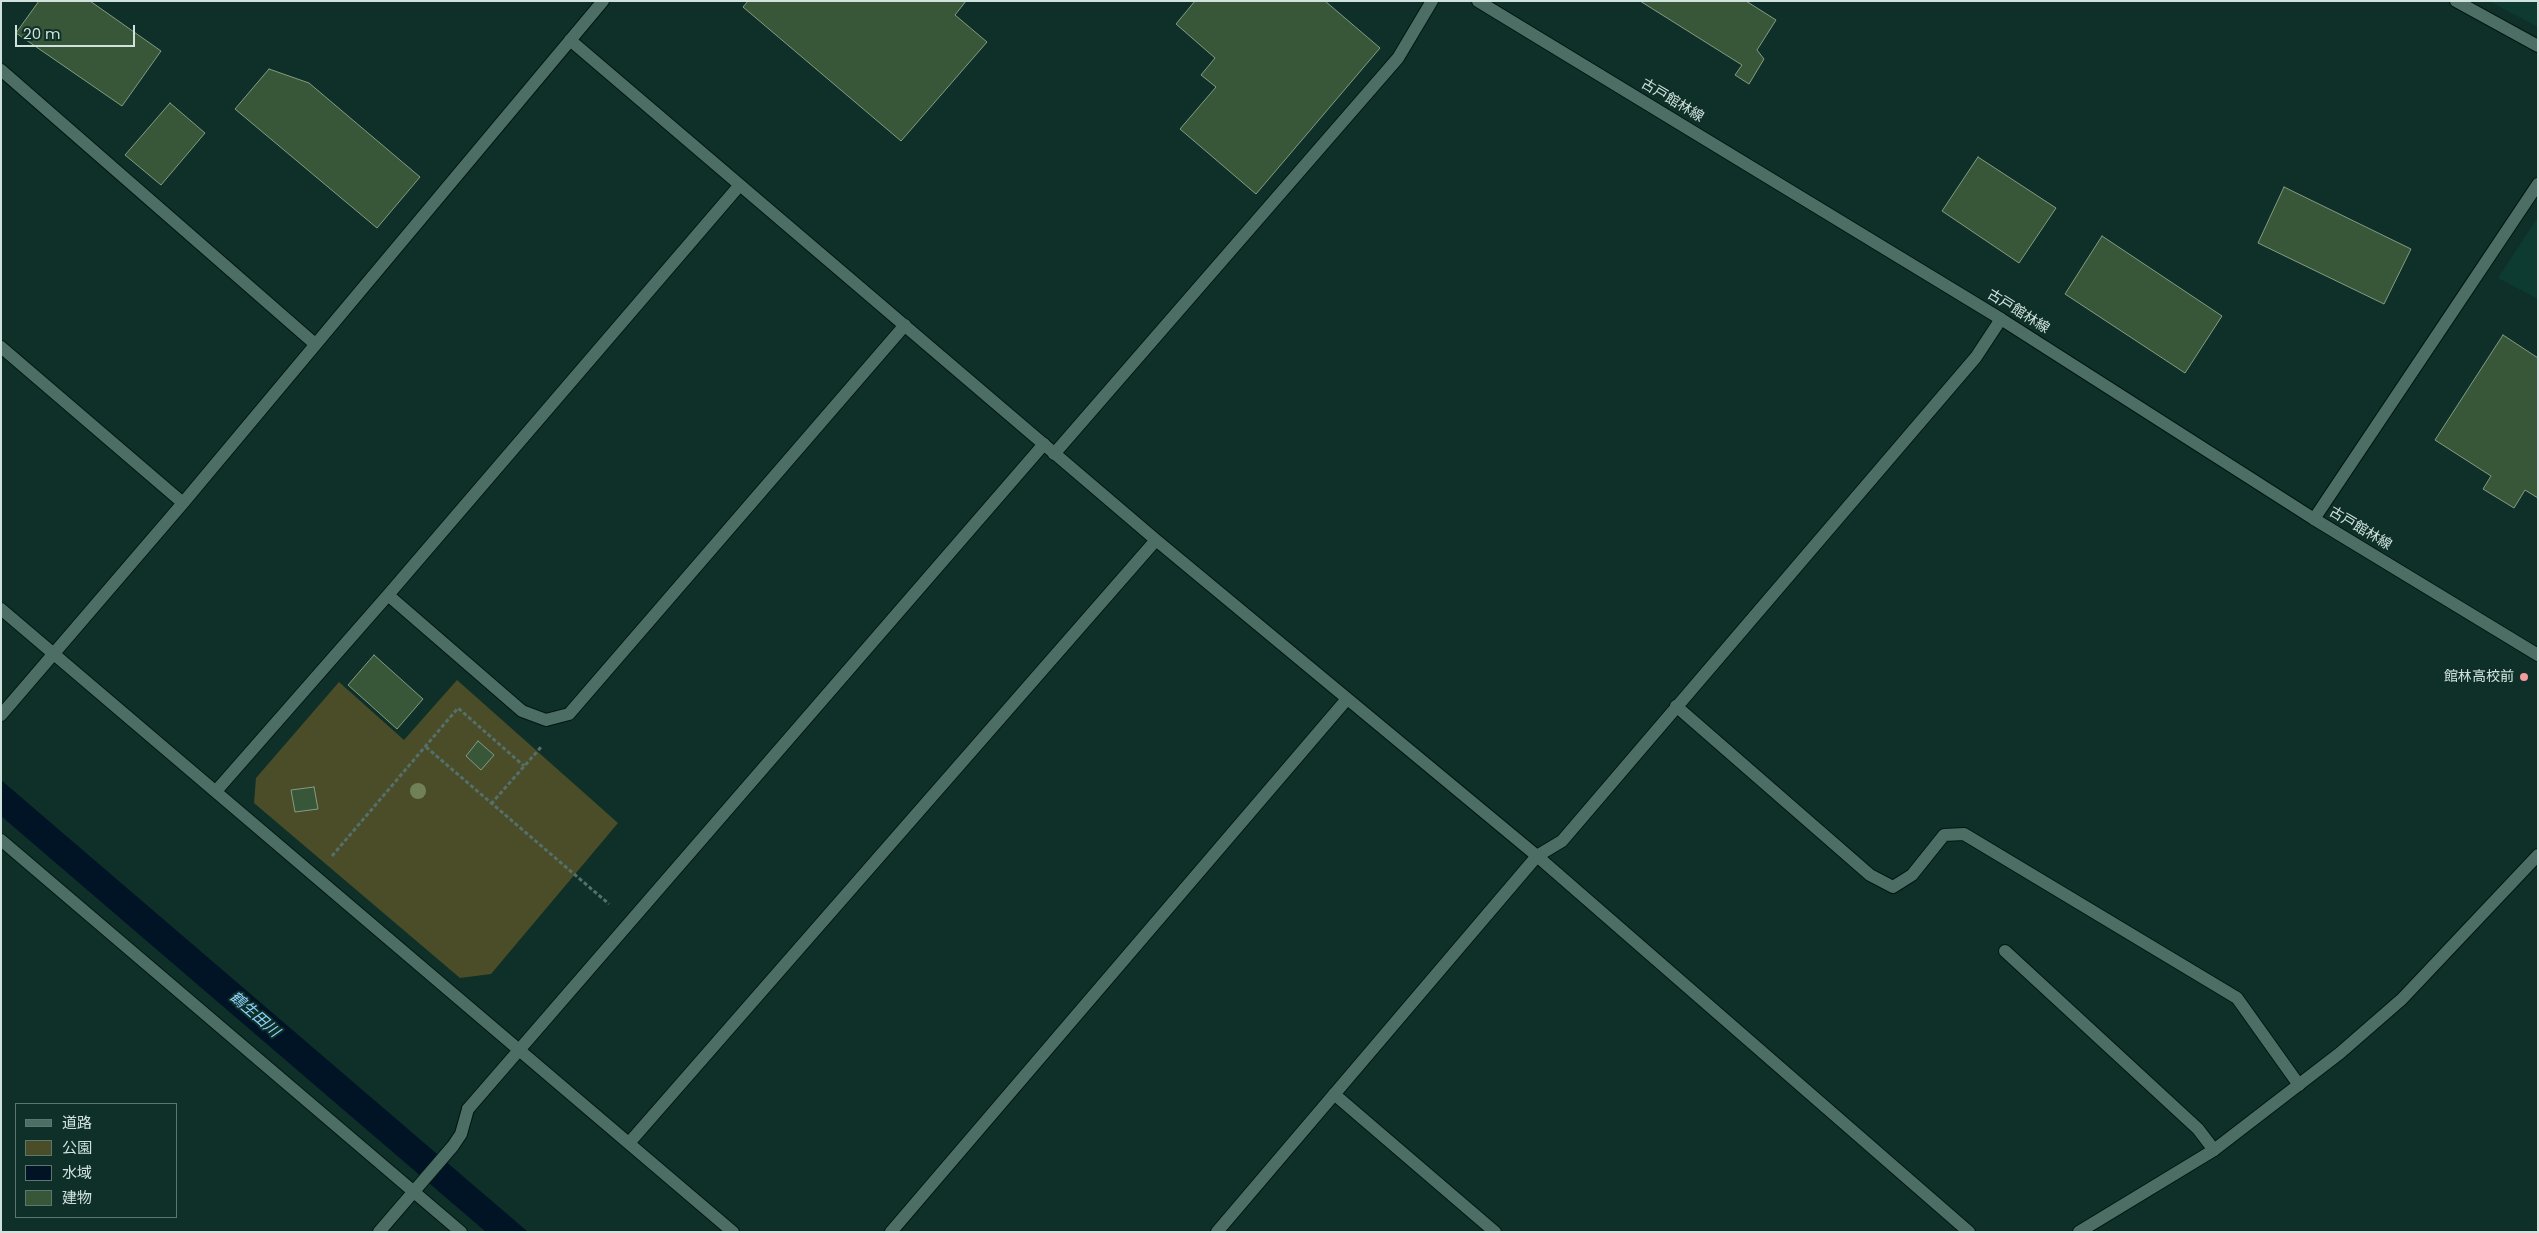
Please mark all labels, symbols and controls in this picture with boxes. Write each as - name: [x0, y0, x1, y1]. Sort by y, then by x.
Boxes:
- scale bar: [18, 15, 138, 47]
- text: 20 m: [23, 23, 61, 44]
- street label: 古戸館林線: [1638, 76, 1706, 126]
- street label: 古戸館林線: [1984, 286, 2052, 338]
- street label: 古戸館林線: [2326, 504, 2394, 554]
- place label: 館林高校前: [2444, 669, 2514, 685]
- marker: 館林高校前: [2518, 671, 2530, 683]
- water label: 鶴生田川: [225, 989, 283, 1041]
- legend: [15, 1103, 178, 1218]
- text: 道路: [62, 1112, 92, 1133]
- text: 公園: [62, 1137, 92, 1158]
- text: 水域: [62, 1162, 92, 1183]
- text: 建物: [62, 1187, 92, 1208]

